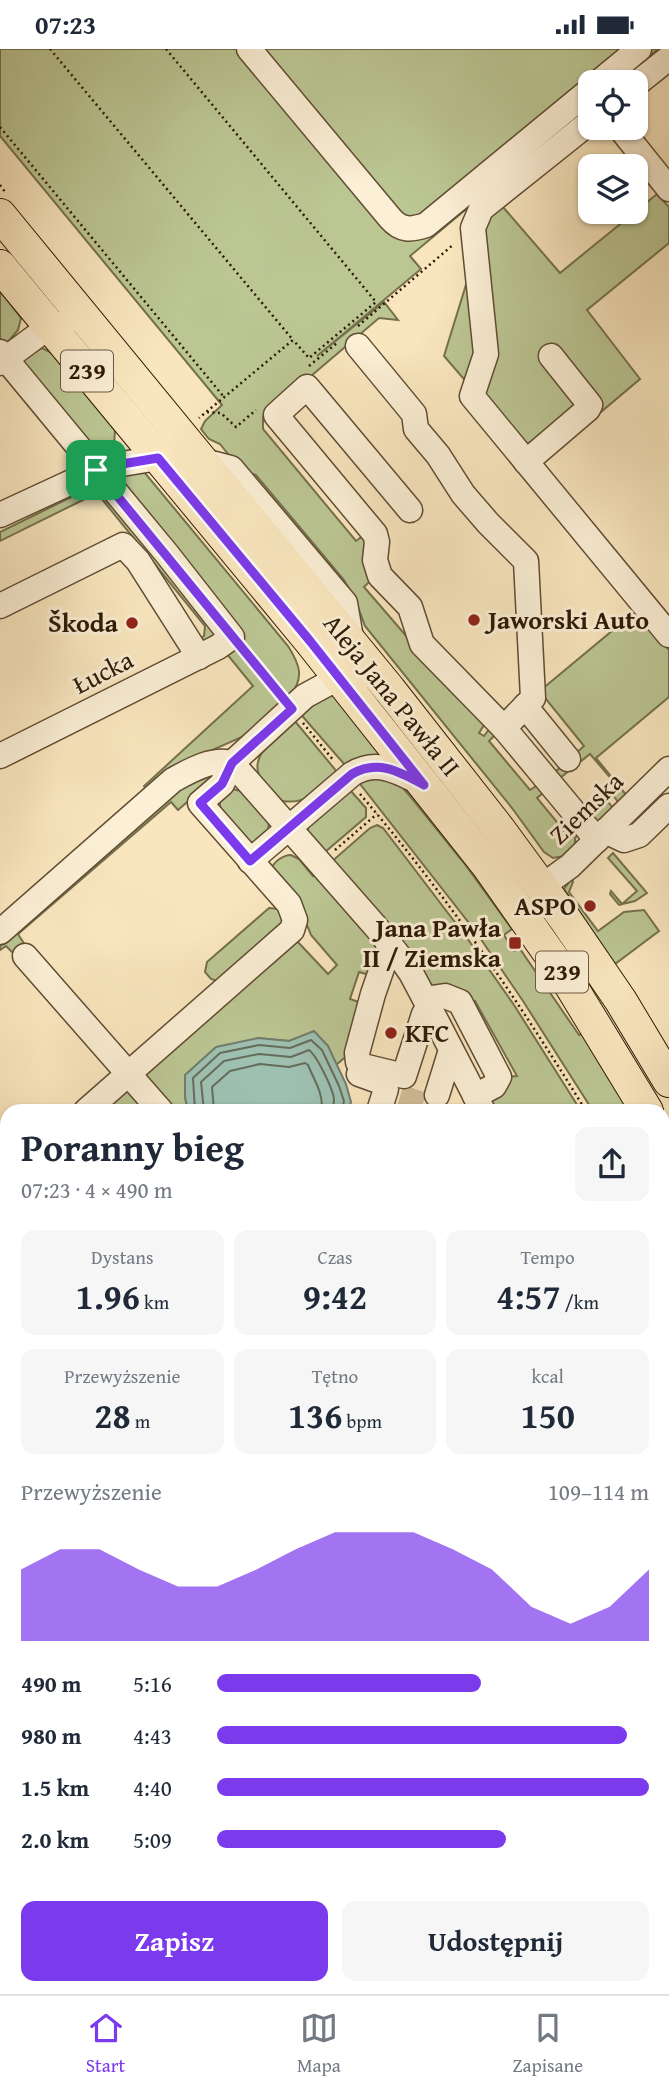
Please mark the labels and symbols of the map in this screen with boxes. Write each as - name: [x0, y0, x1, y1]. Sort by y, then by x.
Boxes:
- road number: 239: [61, 351, 113, 391]
- pin: [66, 440, 126, 500]
- place label: Jaworski Auto: [484, 600, 649, 639]
- place label: Škoda: [48, 603, 119, 642]
- street label: Aleja Jana Pawła II: [315, 605, 470, 784]
- marker: Jaworski Auto: [466, 612, 482, 628]
- marker: Škoda: [124, 615, 140, 631]
- street label: Łucka: [66, 639, 140, 703]
- street label: Ziemska: [540, 762, 632, 853]
- place label: ASPO: [514, 886, 576, 925]
- marker: ASPO: [582, 898, 598, 914]
- place label: Jana Pawła II / Ziemska: [363, 908, 502, 977]
- marker: Jana Pawła II / Ziemska: [507, 935, 523, 951]
- road number: 239: [536, 952, 588, 993]
- place label: KFC: [405, 1013, 450, 1052]
- marker: KFC: [383, 1025, 399, 1041]

